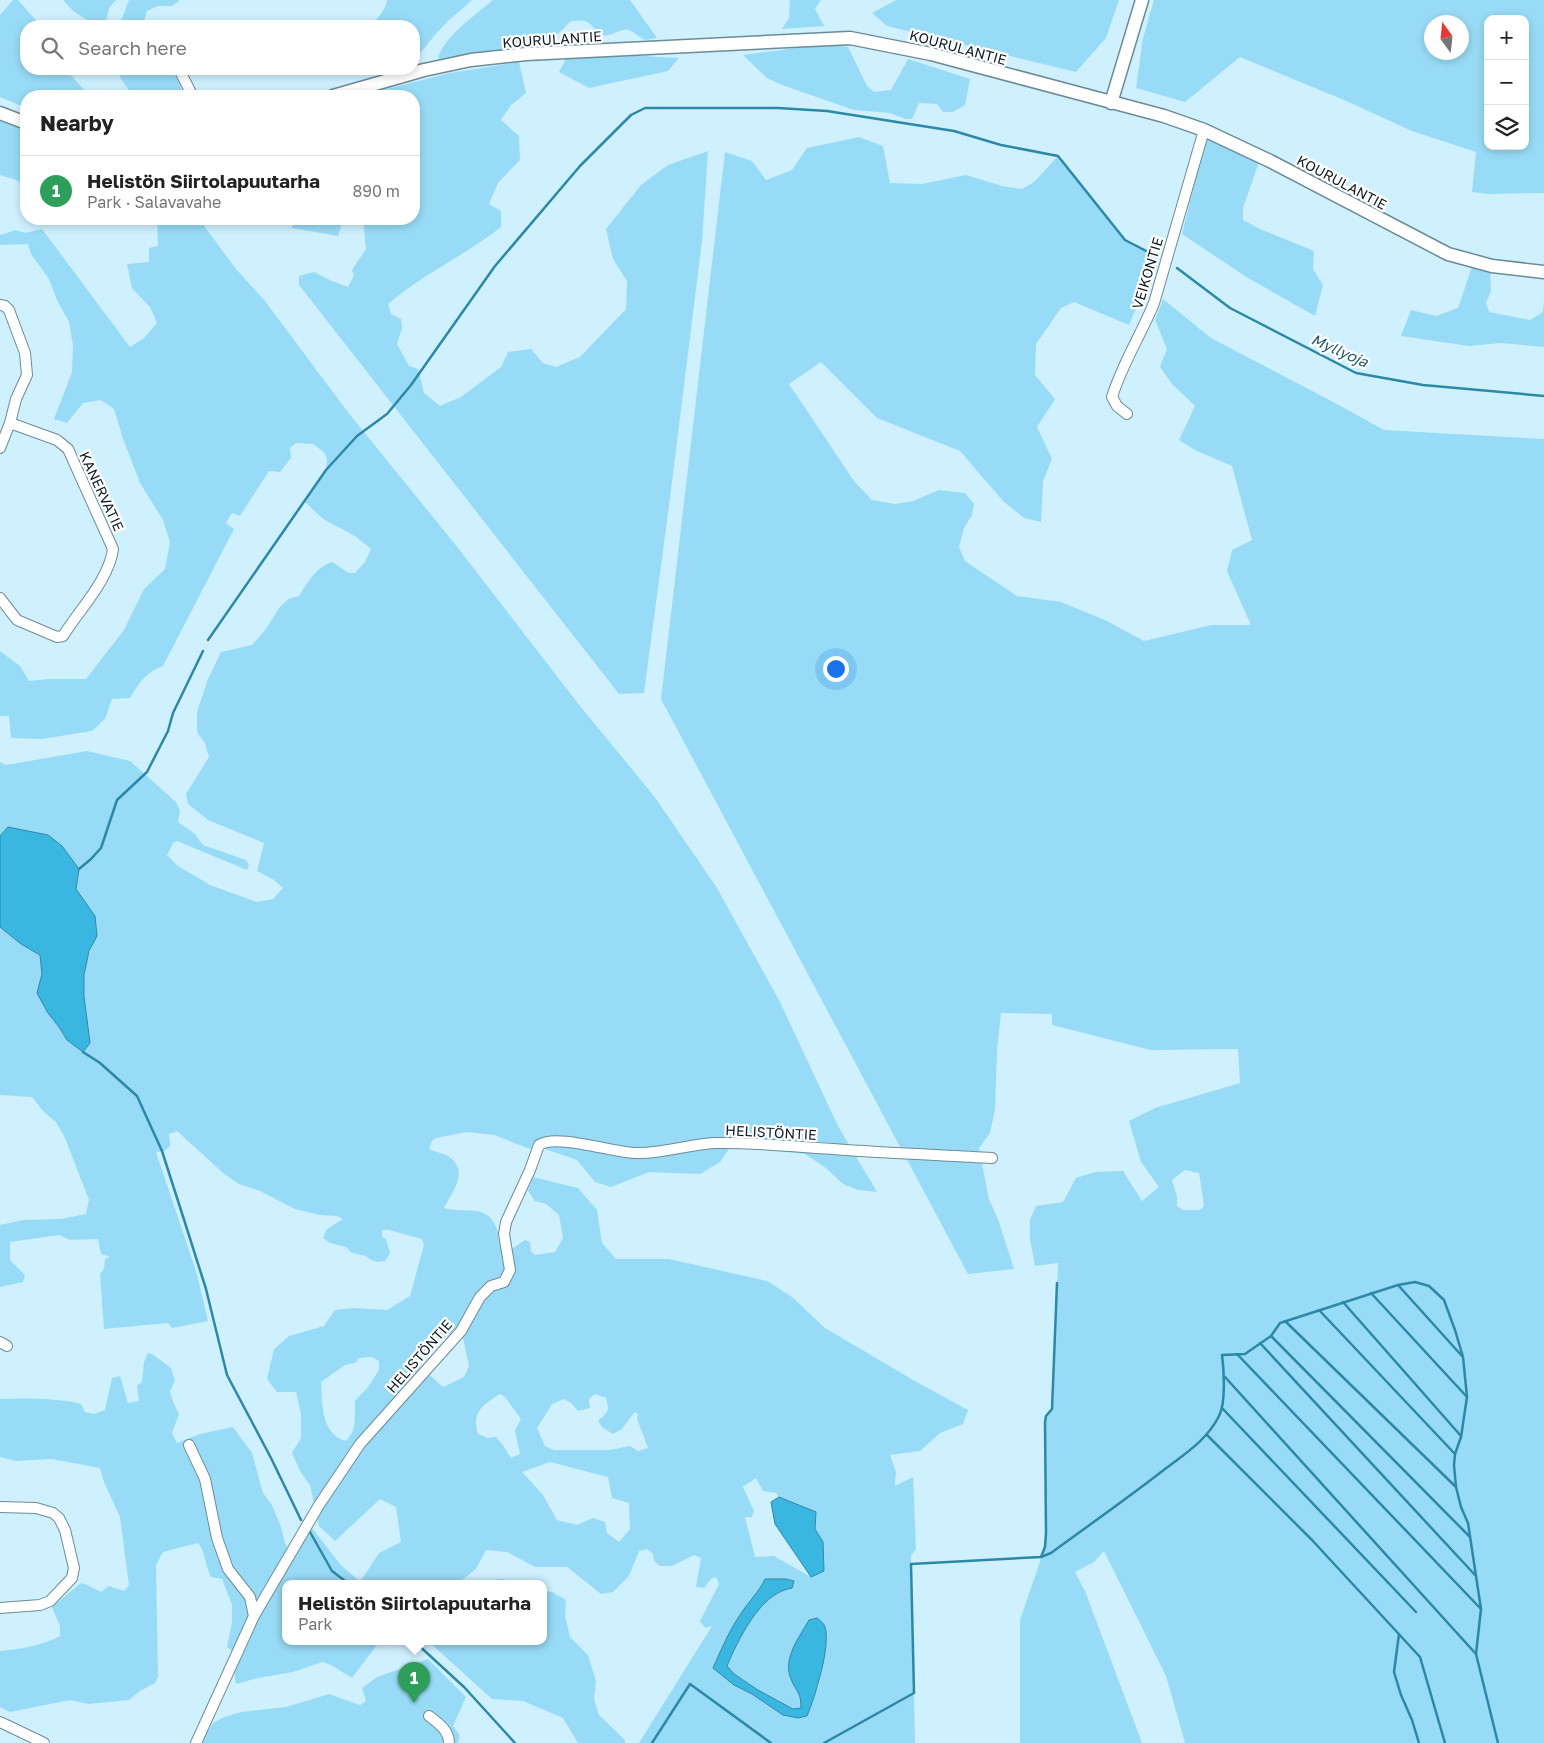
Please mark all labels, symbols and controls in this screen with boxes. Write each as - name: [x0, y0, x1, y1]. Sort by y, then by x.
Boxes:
- north arrow: [1424, 15, 1469, 60]
- map controls: [1484, 15, 1529, 150]
- button: +: [1484, 15, 1529, 60]
- search box: [20, 20, 420, 75]
- street label: KOURULANTIE: [908, 26, 1008, 68]
- street label: KOURULANTIE: [502, 27, 602, 51]
- icon: search: [38, 34, 66, 62]
- text: Search here: [78, 36, 187, 59]
- button: −: [1484, 60, 1529, 105]
- button: layers: [1484, 105, 1529, 150]
- text: Nearby: [40, 110, 114, 136]
- street label: KOURULANTIE: [1294, 151, 1390, 213]
- text: Helistön Siirtolapuutarha: [87, 169, 320, 192]
- text: 1: [52, 181, 60, 201]
- text: 890 m: [352, 181, 400, 201]
- text: Park · Salavavahe: [87, 192, 221, 212]
- street label: VEIKONTIE: [1128, 235, 1166, 311]
- water label: Myllyoja: [1308, 330, 1372, 372]
- street label: KANERVATIE: [76, 449, 128, 533]
- your location: [823, 656, 849, 682]
- street label: HELISTÖNTIE: [725, 1121, 817, 1143]
- street label: HELISTÖNTIE: [383, 1316, 455, 1396]
- popup: [282, 1580, 547, 1645]
- text: Helistön Siirtolapuutarha: [298, 1591, 531, 1614]
- text: Park: [298, 1614, 333, 1634]
- pin: 1: [398, 1662, 430, 1703]

